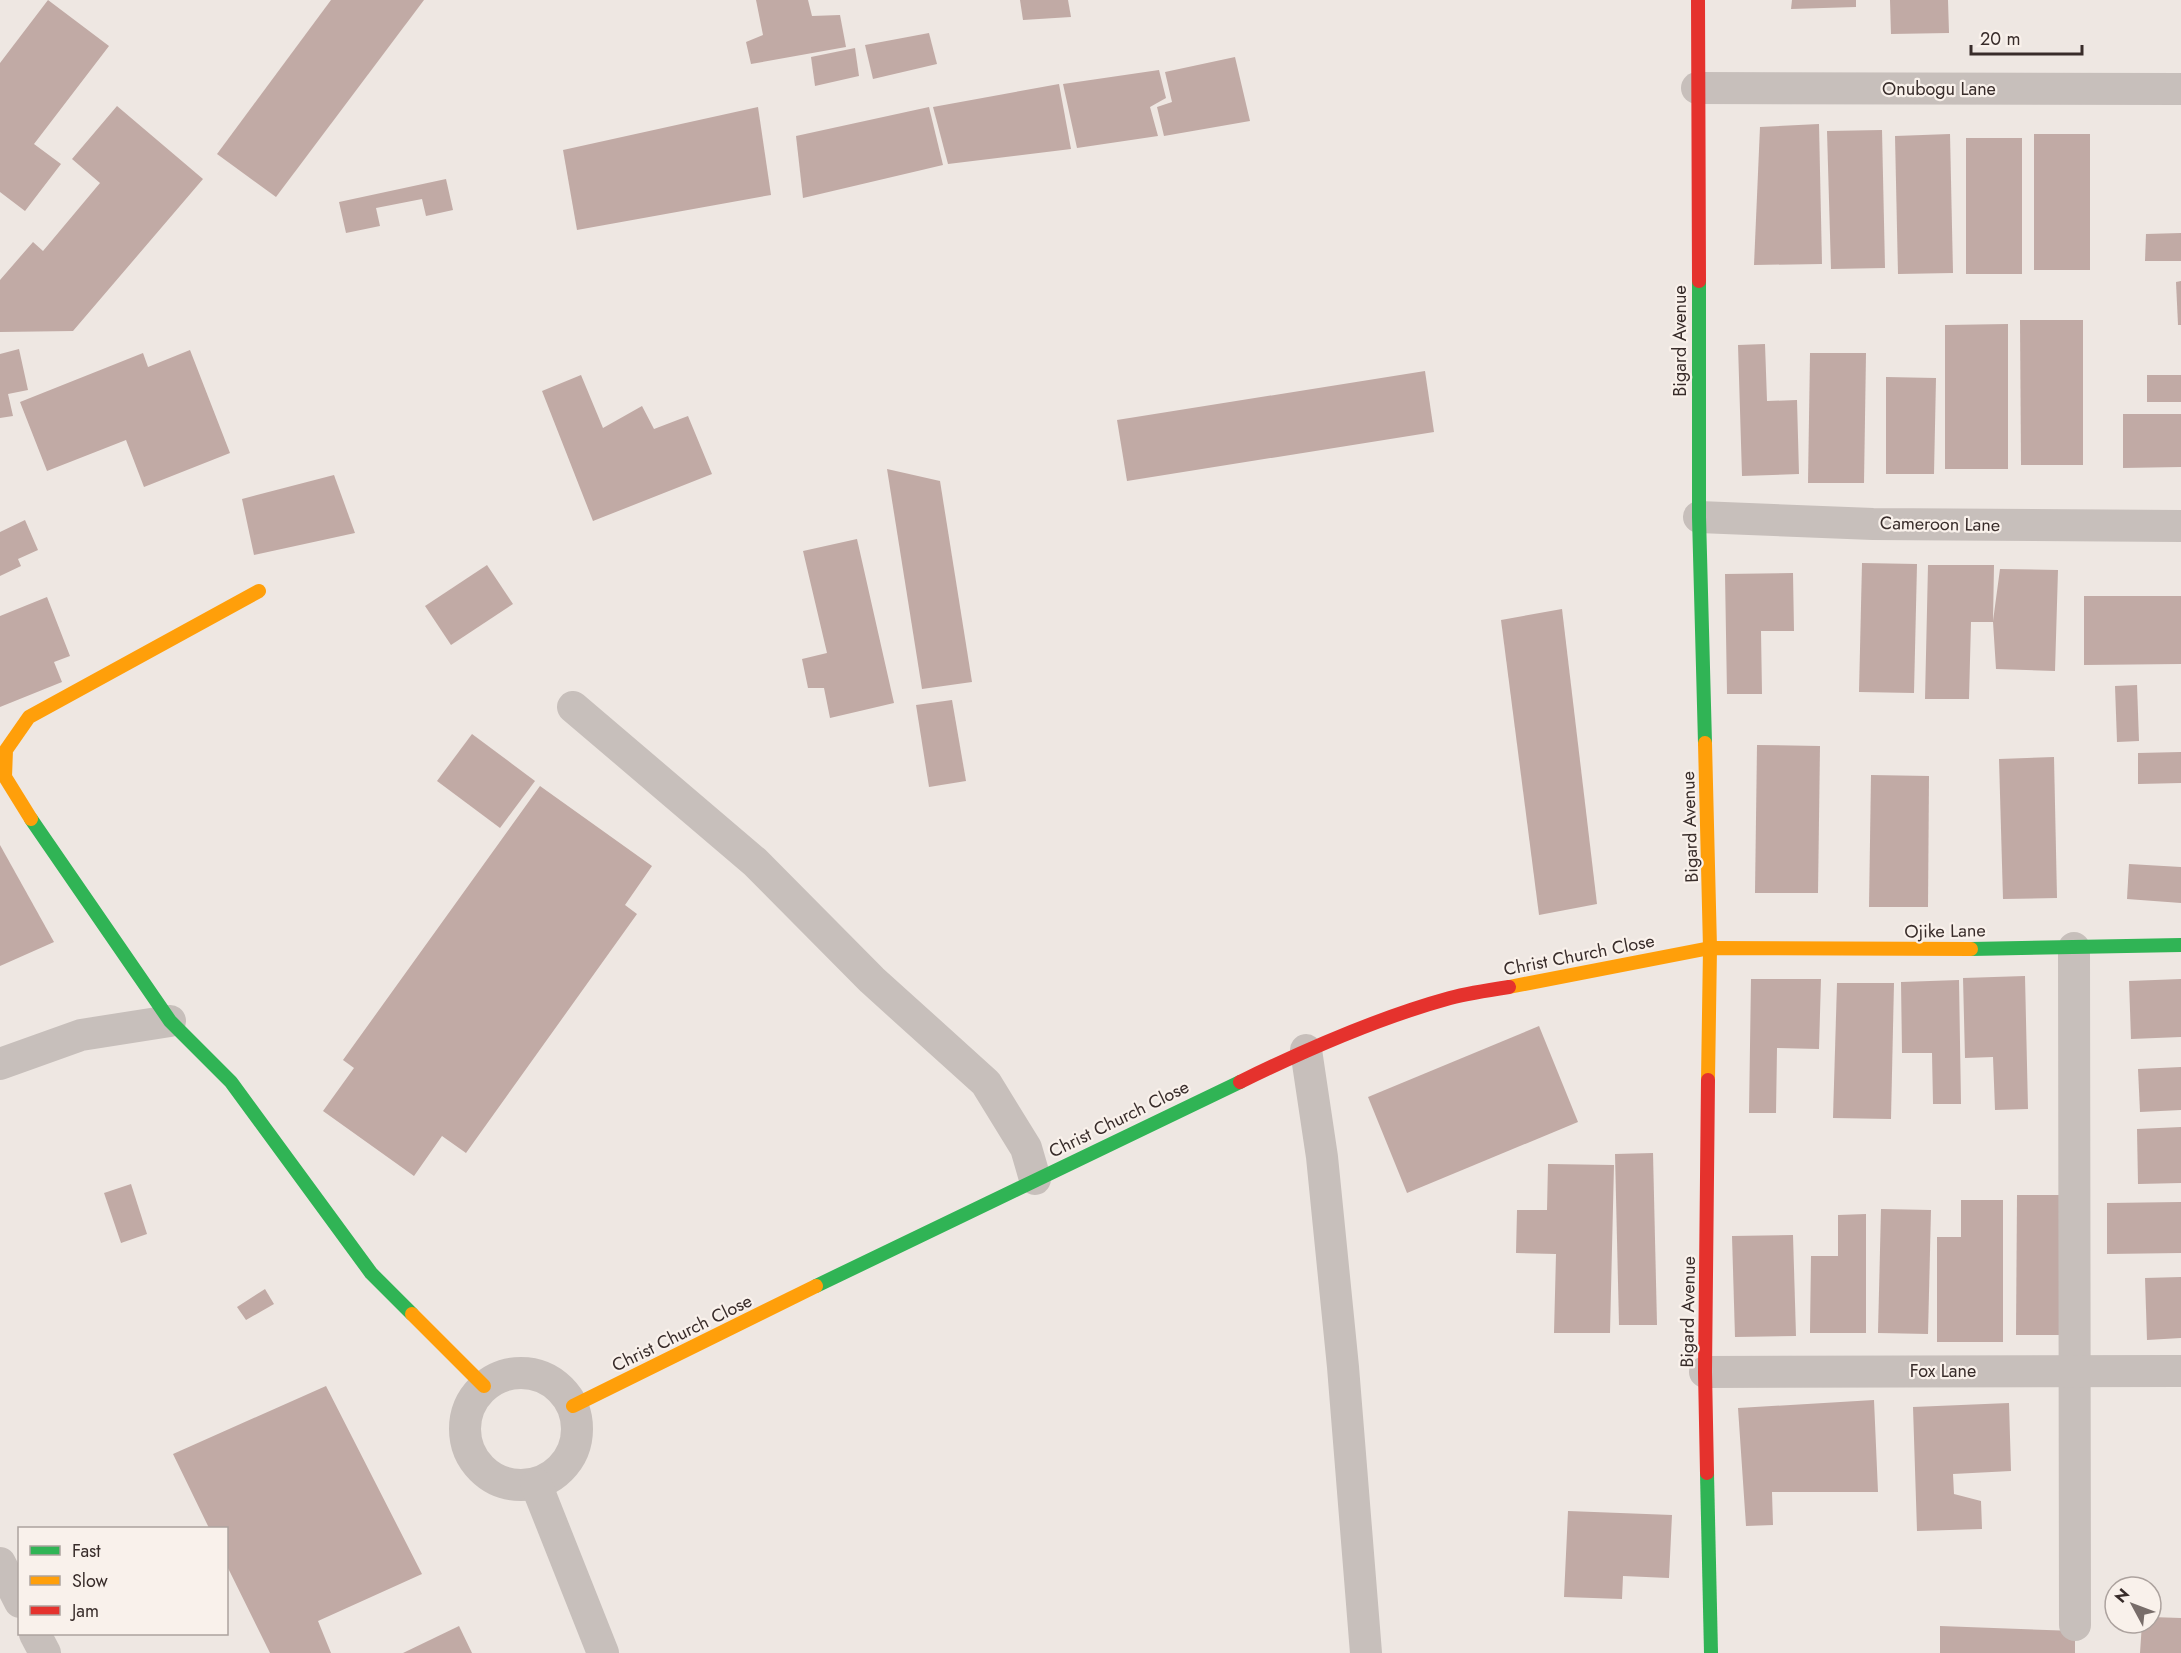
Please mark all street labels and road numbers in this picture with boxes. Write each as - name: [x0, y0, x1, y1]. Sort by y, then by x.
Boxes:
- street label: Onubogu Lane: [1882, 76, 1996, 102]
- street label: Bigard Avenue: [1667, 285, 1693, 397]
- street label: Cameroon Lane: [1880, 510, 2000, 538]
- street label: Bigard Avenue: [1675, 771, 1705, 883]
- street label: Ojike Lane: [1904, 917, 1986, 945]
- street label: Christ Church Close: [1501, 928, 1657, 982]
- street label: Christ Church Close: [1045, 1074, 1193, 1164]
- street label: Bigard Avenue: [1674, 1256, 1702, 1368]
- street label: Christ Church Close: [608, 1288, 756, 1378]
- street label: Fox Lane: [1910, 1358, 1976, 1384]

